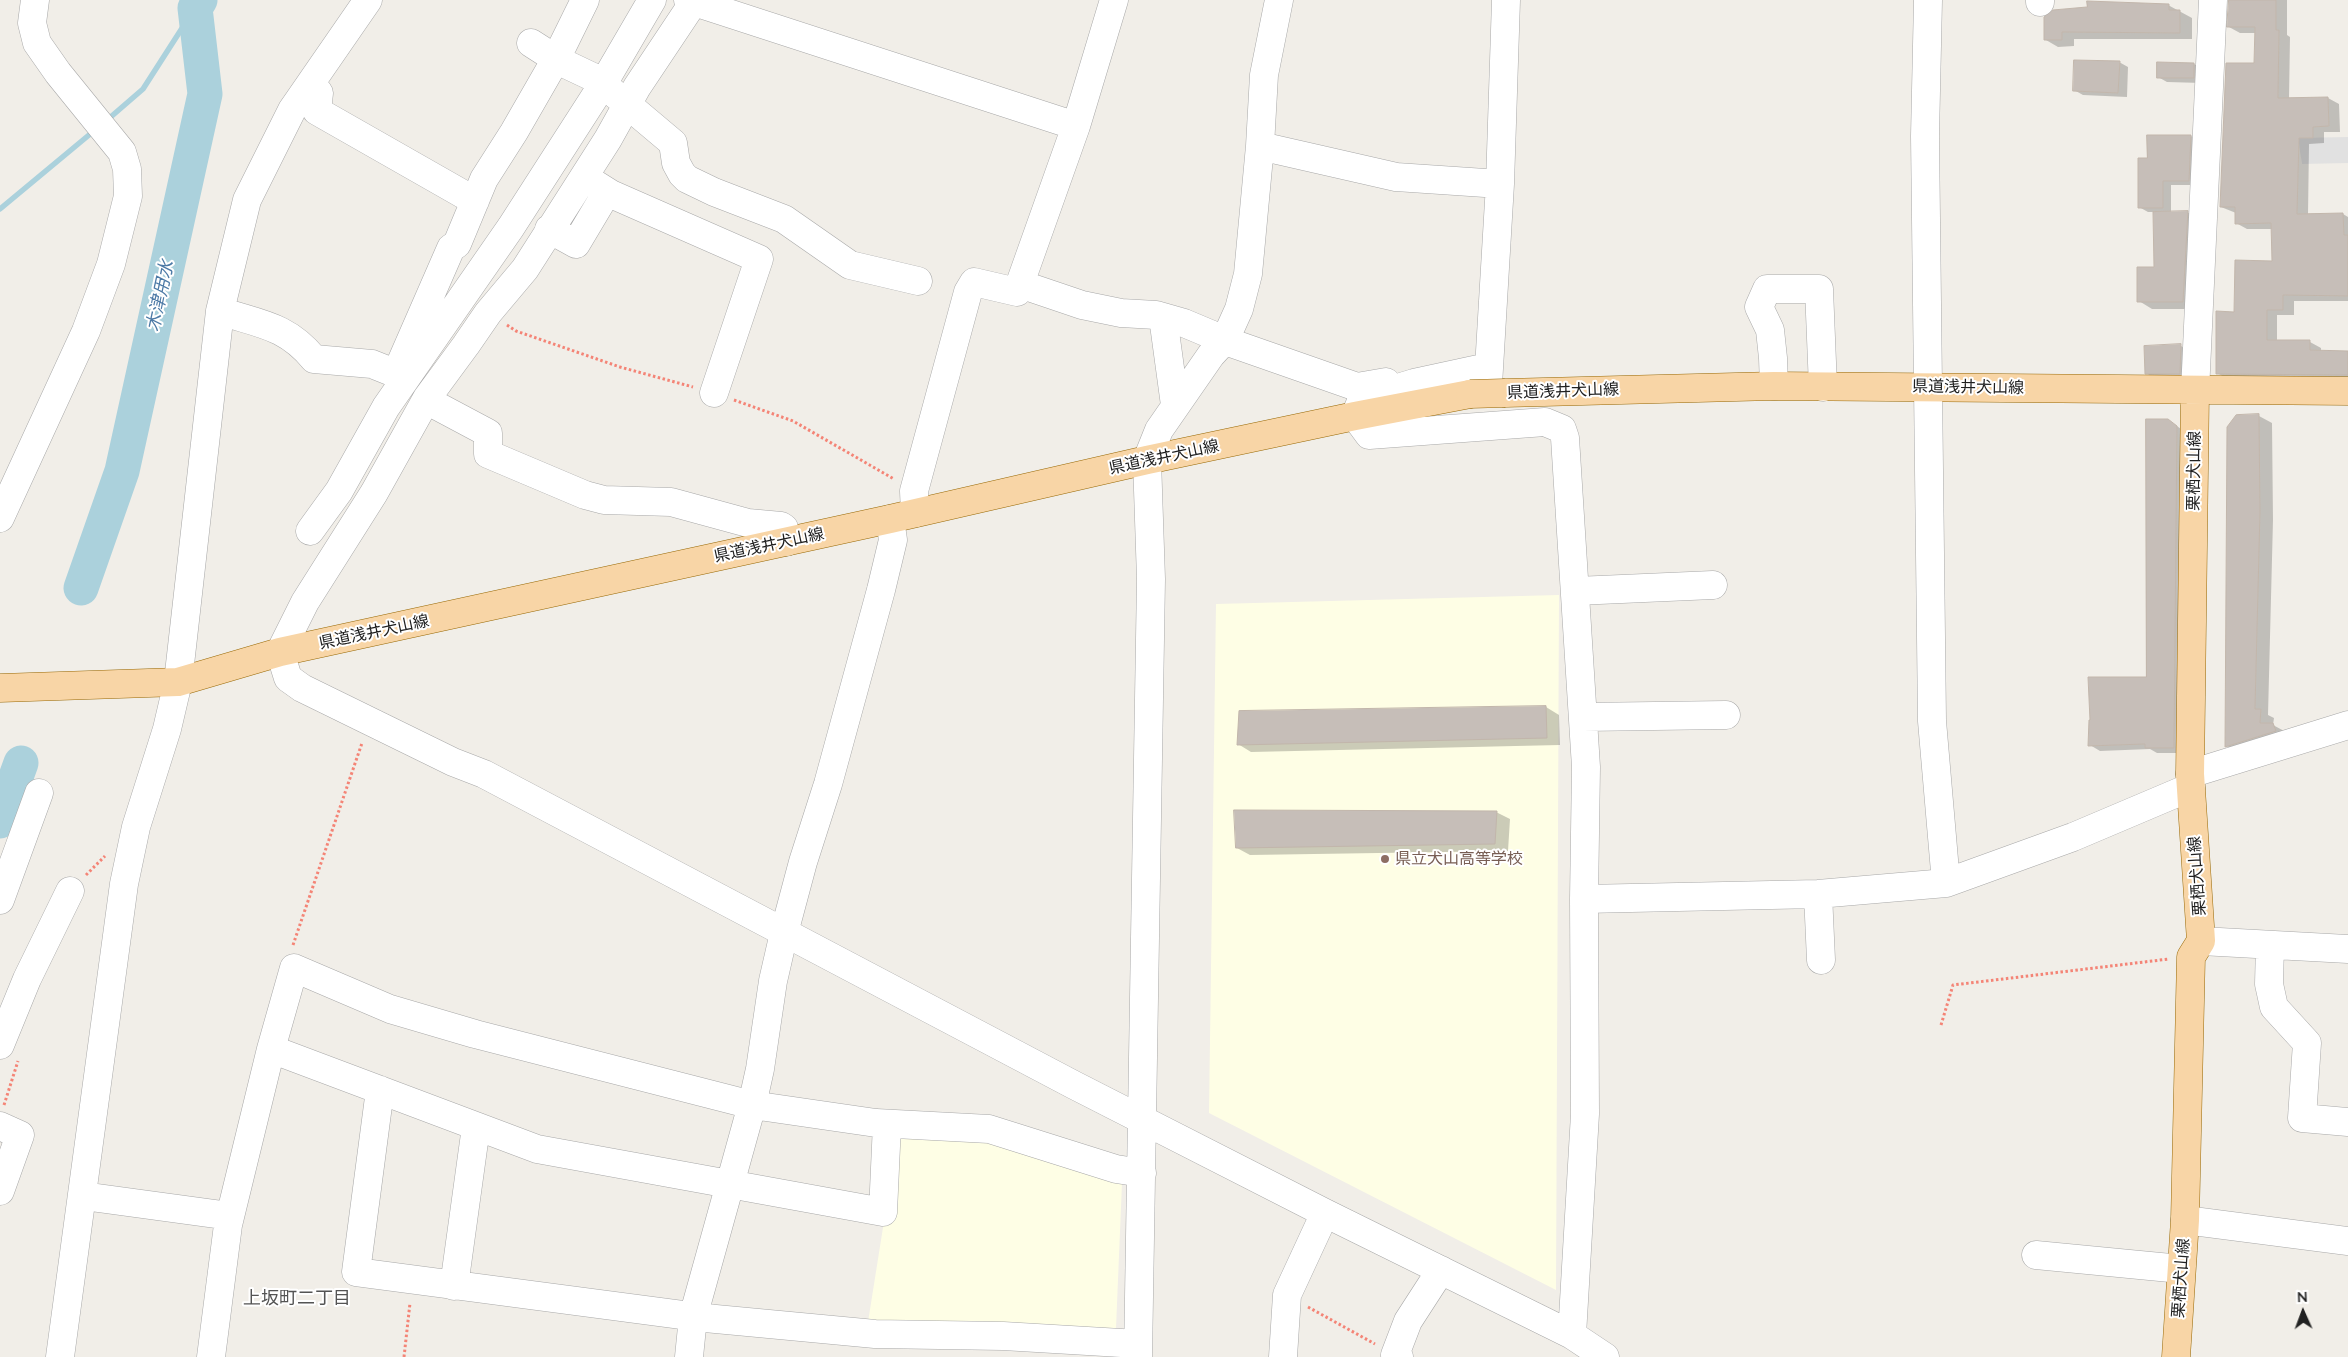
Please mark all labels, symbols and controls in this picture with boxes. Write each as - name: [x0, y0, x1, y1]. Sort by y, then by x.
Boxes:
- water label: 木津用水: [142, 259, 178, 333]
- street label: 県道浅井犬山線: [1912, 376, 2024, 398]
- street label: 県道浅井犬山線: [1507, 379, 1619, 403]
- street label: 栗栖犬山線: [2184, 431, 2204, 511]
- street label: 県道浅井犬山線: [1107, 436, 1221, 478]
- street label: 県道浅井犬山線: [712, 524, 826, 566]
- street label: 県道浅井犬山線: [317, 611, 431, 653]
- street label: 栗栖犬山線: [2185, 835, 2209, 917]
- place label: 県立犬山高等学校: [1395, 849, 1523, 869]
- marker: 県立犬山高等学校: [1379, 853, 1391, 865]
- street label: 栗栖犬山線: [2169, 1237, 2193, 1319]
- district label: 上坂町二丁目: [243, 1287, 351, 1309]
- north arrow: [2278, 1287, 2328, 1337]
- text: N: [2297, 1288, 2308, 1305]

